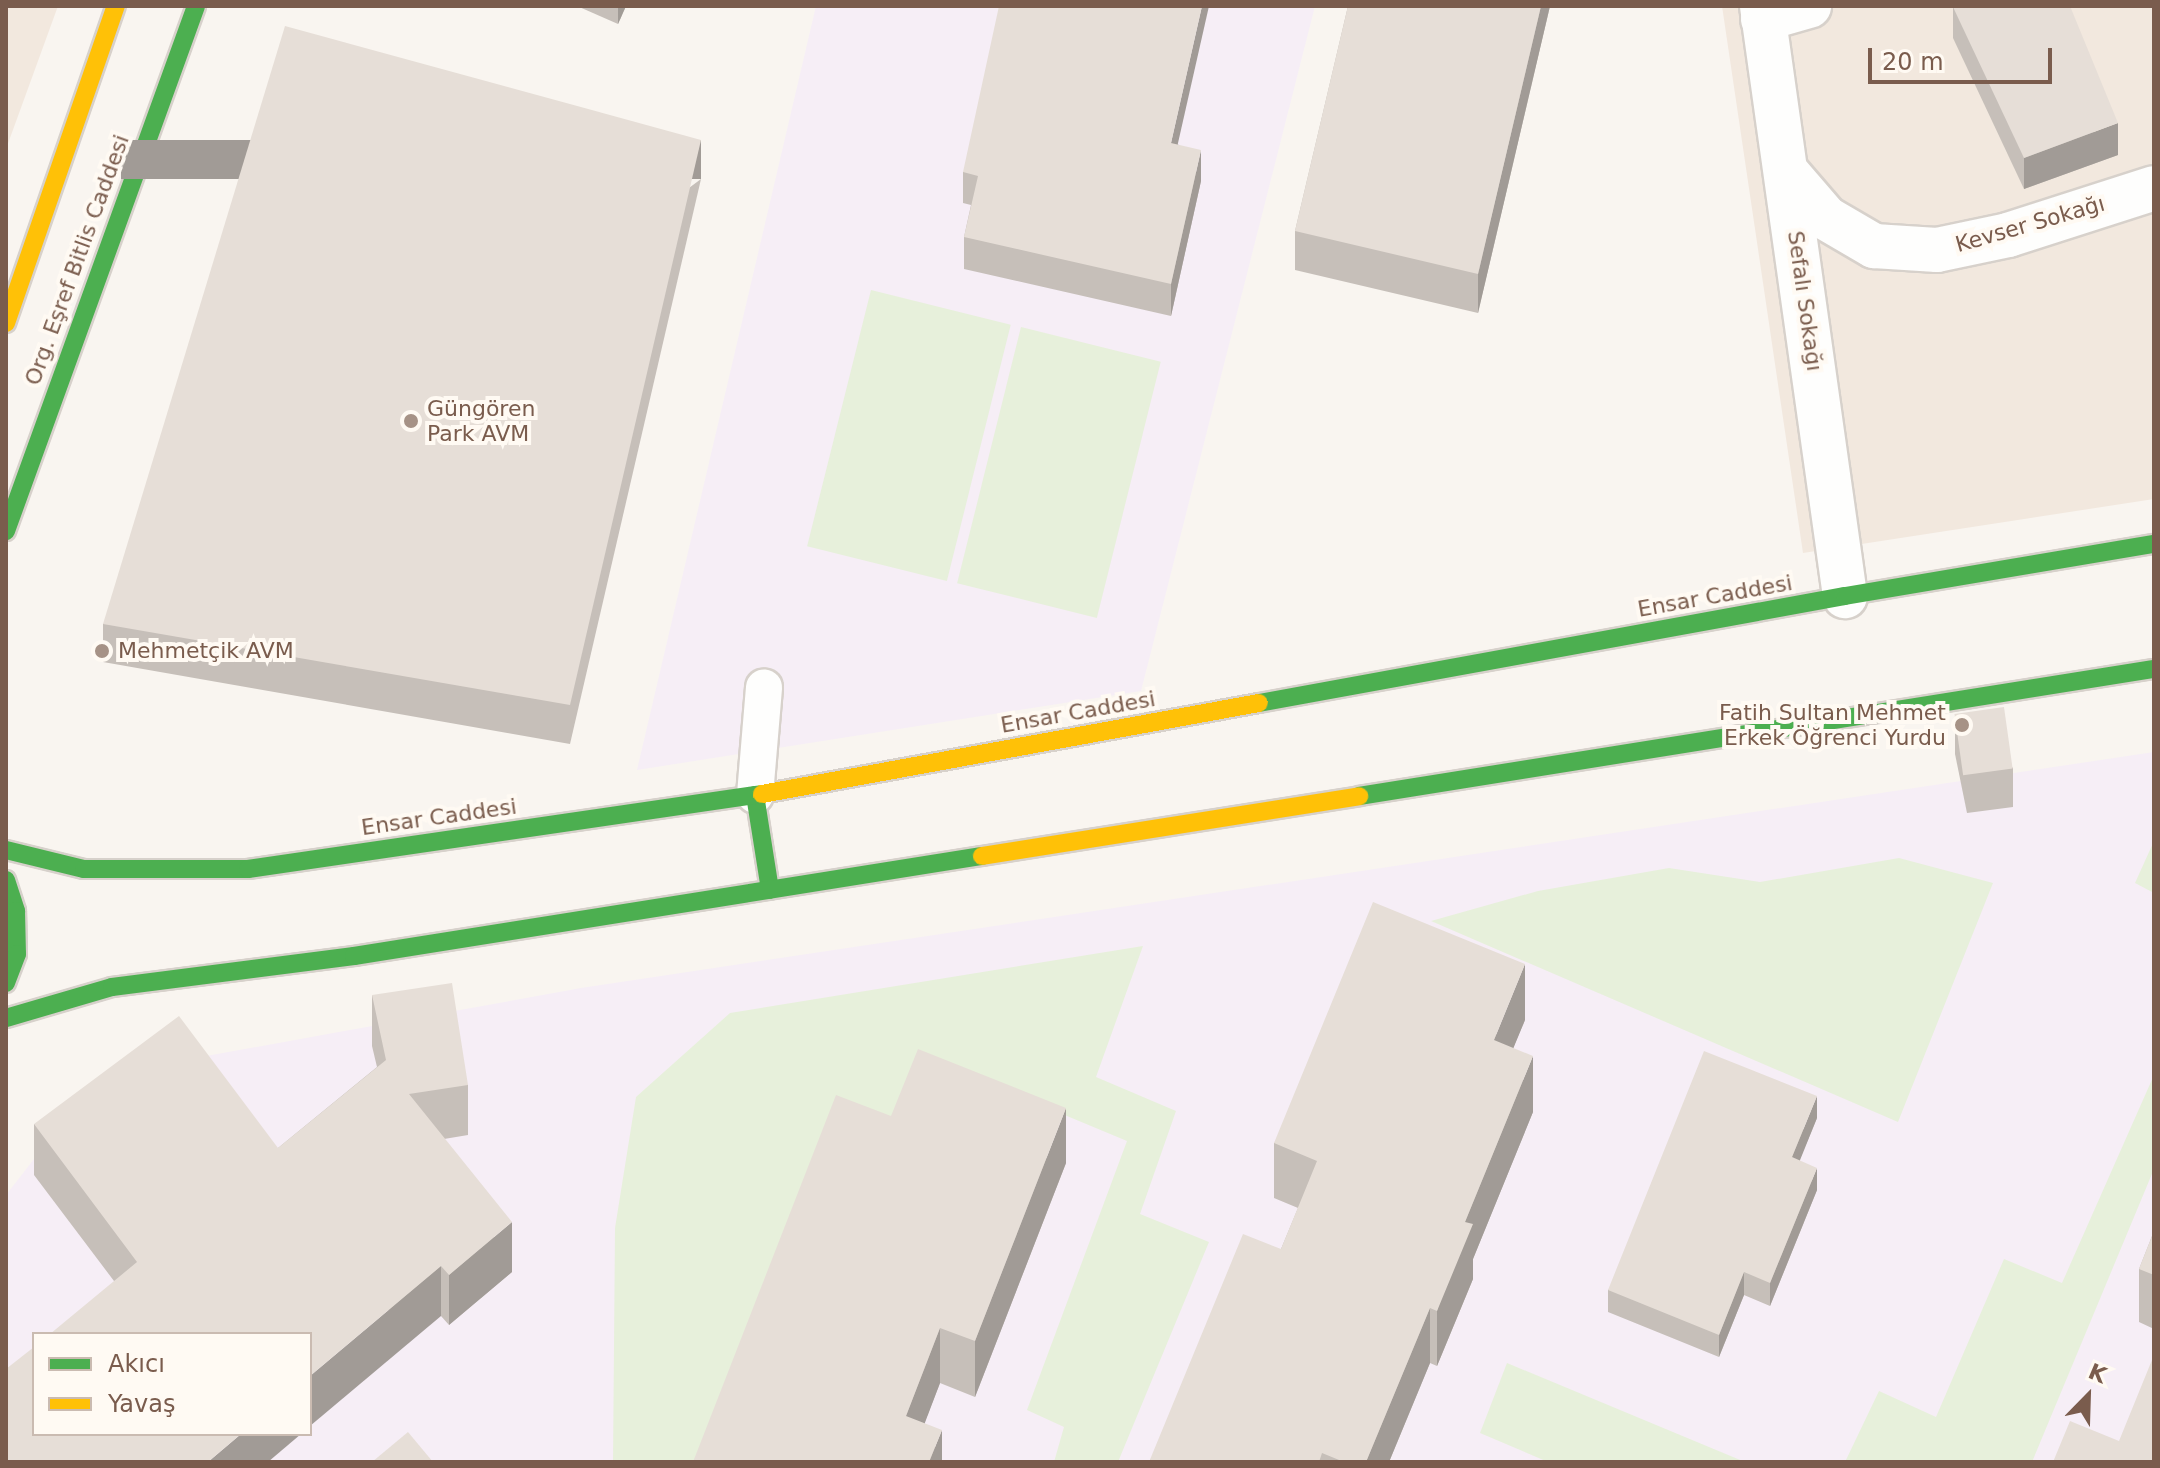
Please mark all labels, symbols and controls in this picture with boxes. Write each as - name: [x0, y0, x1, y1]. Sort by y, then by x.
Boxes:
- scale bar: [1872, 32, 2056, 82]
- text: 20 m: [1882, 48, 1944, 76]
- street label: Org. Eşref Bitlis Caddesi: [19, 131, 135, 389]
- street label: Kevser Sokağı: [1952, 190, 2108, 258]
- street label: Sefalı Sokağı: [1782, 229, 1828, 373]
- place label: Güngören Park AVM: [427, 395, 535, 446]
- marker: Güngören Park AVM: [402, 412, 420, 430]
- street label: Ensar Caddesi: [1636, 569, 1794, 623]
- place label: Mehmetçik AVM: [118, 638, 294, 664]
- marker: Mehmetçik AVM: [93, 642, 111, 660]
- street label: Ensar Caddesi: [999, 685, 1157, 739]
- place label: Fatih Sultan Mehmet Erkek Öğrenci Yurdu: [1719, 699, 1946, 750]
- marker: Fatih Sultan Mehmet Erkek Öğrenci Yurdu: [1953, 716, 1971, 734]
- street label: Ensar Caddesi: [360, 793, 518, 841]
- legend: [32, 1332, 312, 1436]
- text: Akıcı: [108, 1350, 165, 1378]
- north arrow: [2048, 1356, 2128, 1436]
- text: K: [2085, 1359, 2110, 1388]
- text: Yavaş: [108, 1390, 175, 1418]

